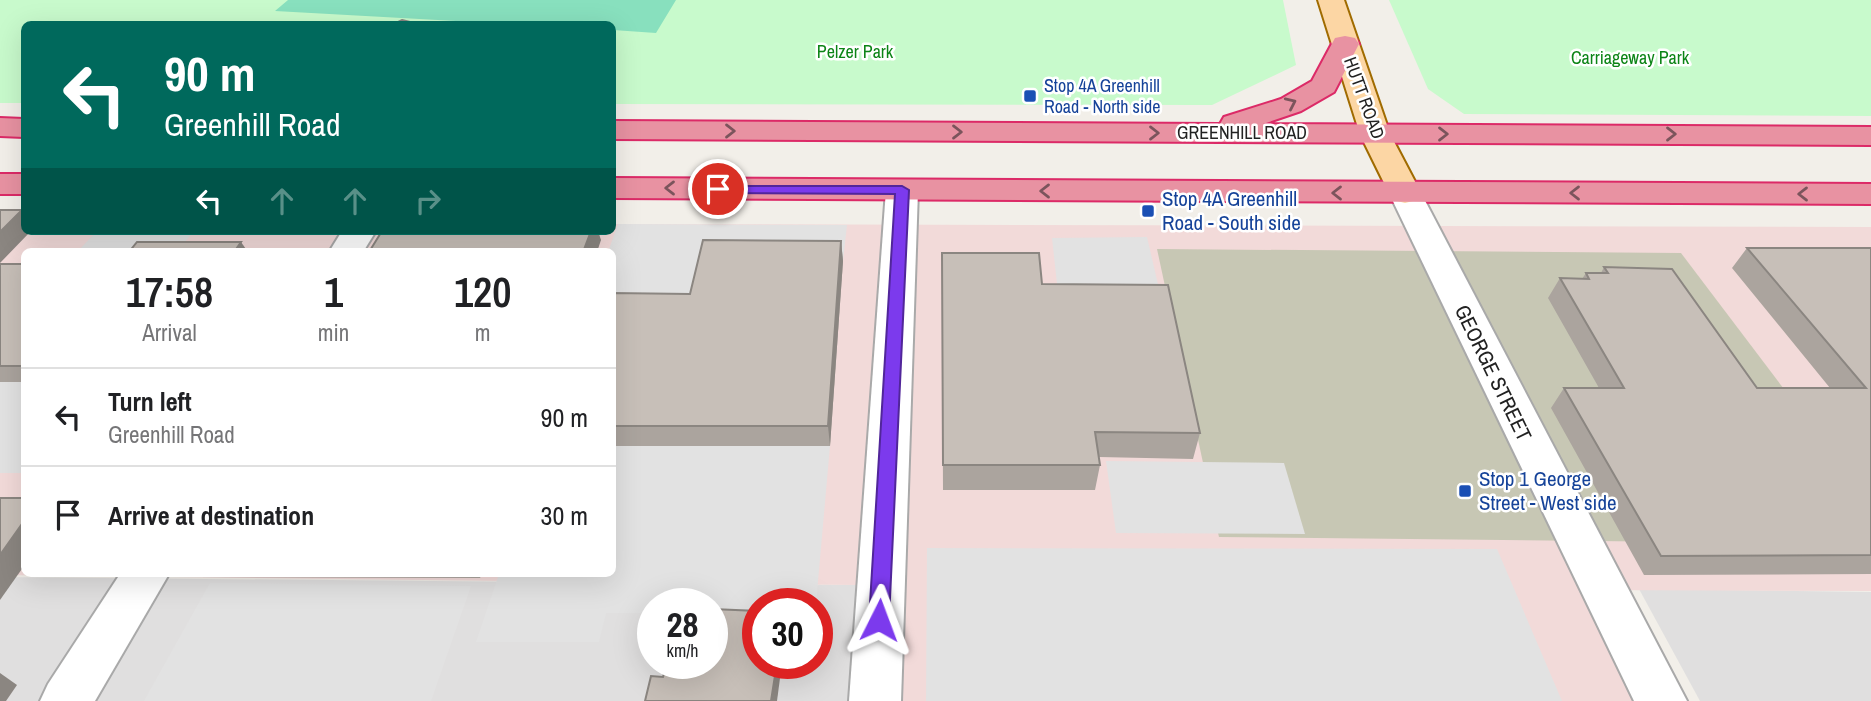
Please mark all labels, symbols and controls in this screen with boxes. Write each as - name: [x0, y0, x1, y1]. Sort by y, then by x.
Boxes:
- park label: Pelzer Park: [817, 39, 894, 64]
- text: 90 m: [164, 40, 256, 106]
- park label: Carriageway Park: [1571, 45, 1690, 70]
- icon: left: [49, 49, 140, 140]
- street label: HUTT ROAD: [1338, 53, 1391, 142]
- place label: Stop 4A Greenhill Road - North side: [1044, 73, 1161, 119]
- marker: Stop 4A Greenhill Road - North side: [1022, 88, 1038, 104]
- one-way arrow: [1284, 98, 1296, 112]
- text: Greenhill Road: [164, 103, 340, 146]
- street label: GREENHILL ROAD: [1177, 120, 1307, 145]
- one-way arrow: [724, 123, 735, 138]
- one-way arrow: [952, 124, 963, 140]
- one-way arrow: [1149, 125, 1159, 141]
- one-way arrow: [1439, 126, 1449, 142]
- one-way arrow: [1666, 126, 1677, 142]
- pin: [688, 159, 748, 219]
- icon: arrive: [699, 170, 737, 208]
- one-way arrow: [665, 180, 675, 196]
- icon: left: [190, 182, 228, 220]
- icon: ahead: [263, 182, 301, 220]
- icon: ahead: [336, 182, 374, 220]
- icon: right: [409, 182, 447, 220]
- one-way arrow: [1039, 183, 1049, 199]
- place label: Stop 4A Greenhill Road - South side: [1162, 184, 1301, 237]
- one-way arrow: [1331, 185, 1342, 201]
- one-way arrow: [1570, 185, 1580, 201]
- one-way arrow: [1797, 186, 1808, 202]
- marker: Stop 4A Greenhill Road - South side: [1140, 203, 1156, 219]
- text: 17:58: [126, 264, 213, 320]
- text: 1: [324, 264, 343, 320]
- text: 120: [454, 264, 511, 320]
- street label: GEORGE STREET: [1448, 300, 1539, 446]
- text: Arrival: [142, 317, 197, 348]
- text: min: [318, 317, 349, 348]
- text: m: [475, 317, 490, 348]
- text: Turn left: [108, 384, 192, 419]
- icon: left: [49, 398, 87, 436]
- text: 90 m: [541, 400, 588, 435]
- text: Greenhill Road: [108, 419, 235, 450]
- place label: Stop 1 George Street - West side: [1479, 464, 1617, 517]
- marker: Stop 1 George Street - West side: [1457, 483, 1473, 499]
- icon: arrive: [49, 496, 87, 534]
- text: Arrive at destination: [108, 498, 314, 533]
- text: 30 m: [541, 498, 588, 533]
- position arrow: [842, 583, 916, 657]
- speed limit sign: 30: [742, 588, 833, 679]
- text: 28: [667, 601, 698, 648]
- text: km/h: [667, 638, 699, 663]

